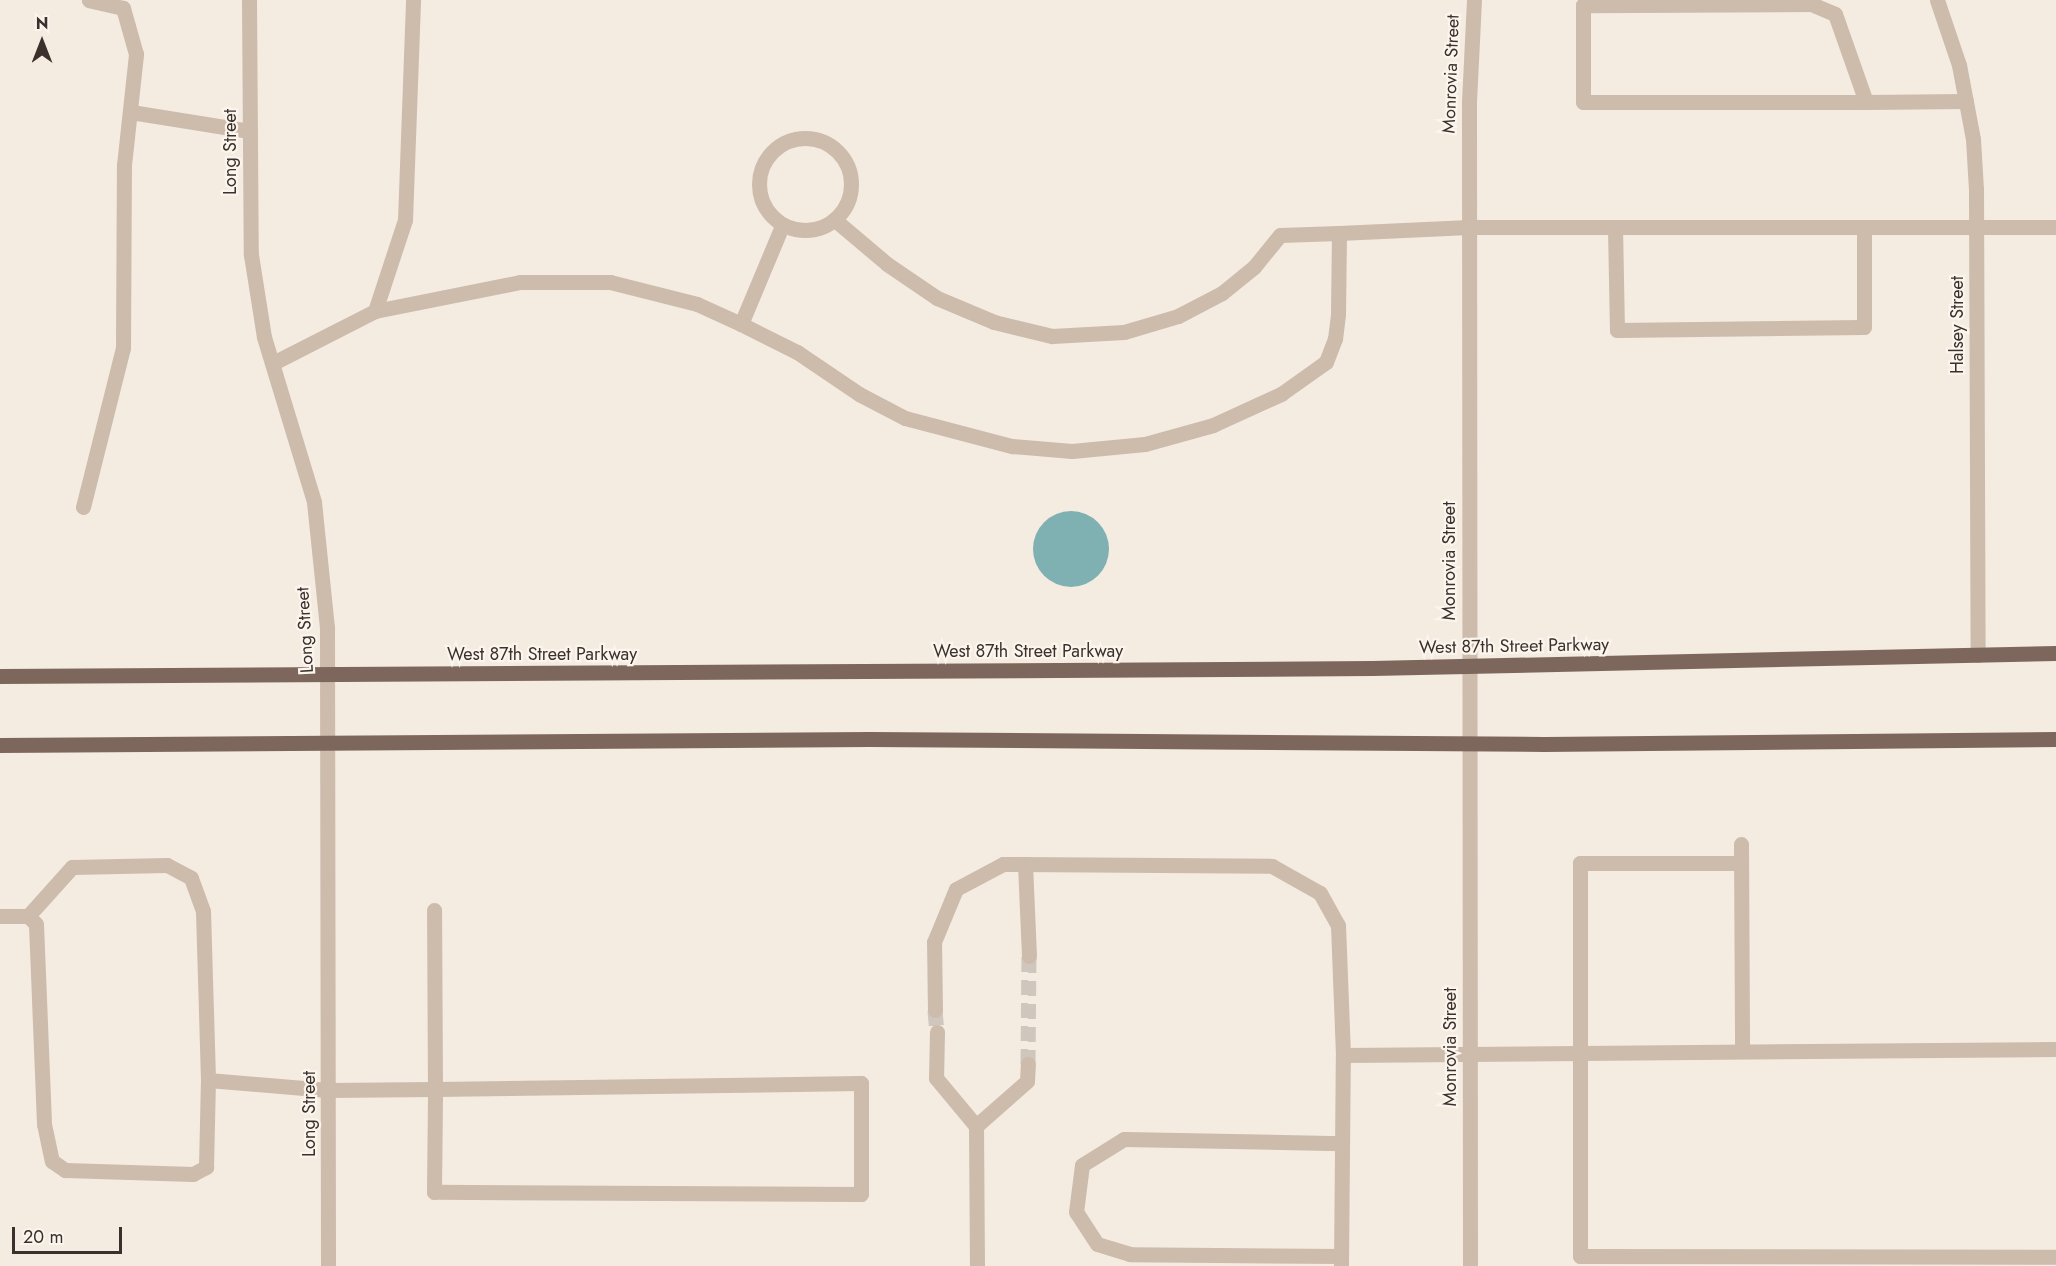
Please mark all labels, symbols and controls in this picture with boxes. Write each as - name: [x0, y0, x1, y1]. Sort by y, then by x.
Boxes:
- north arrow: [12, 12, 72, 72]
- text: N: [36, 12, 48, 35]
- street label: Monrovia Street: [1438, 14, 1464, 134]
- street label: Long Street: [219, 109, 241, 195]
- street label: Halsey Street: [1946, 276, 1968, 374]
- street label: Monrovia Street: [1438, 502, 1460, 620]
- street label: Long Street: [292, 587, 318, 673]
- street label: West 87th Street Parkway: [1419, 634, 1609, 658]
- street label: West 87th Street Parkway: [933, 640, 1123, 662]
- street label: West 87th Street Parkway: [447, 643, 637, 665]
- street label: Monrovia Street: [1439, 988, 1461, 1106]
- street label: Long Street: [298, 1071, 320, 1157]
- scale bar: [15, 1215, 124, 1253]
- text: 20 m: [23, 1224, 63, 1250]

